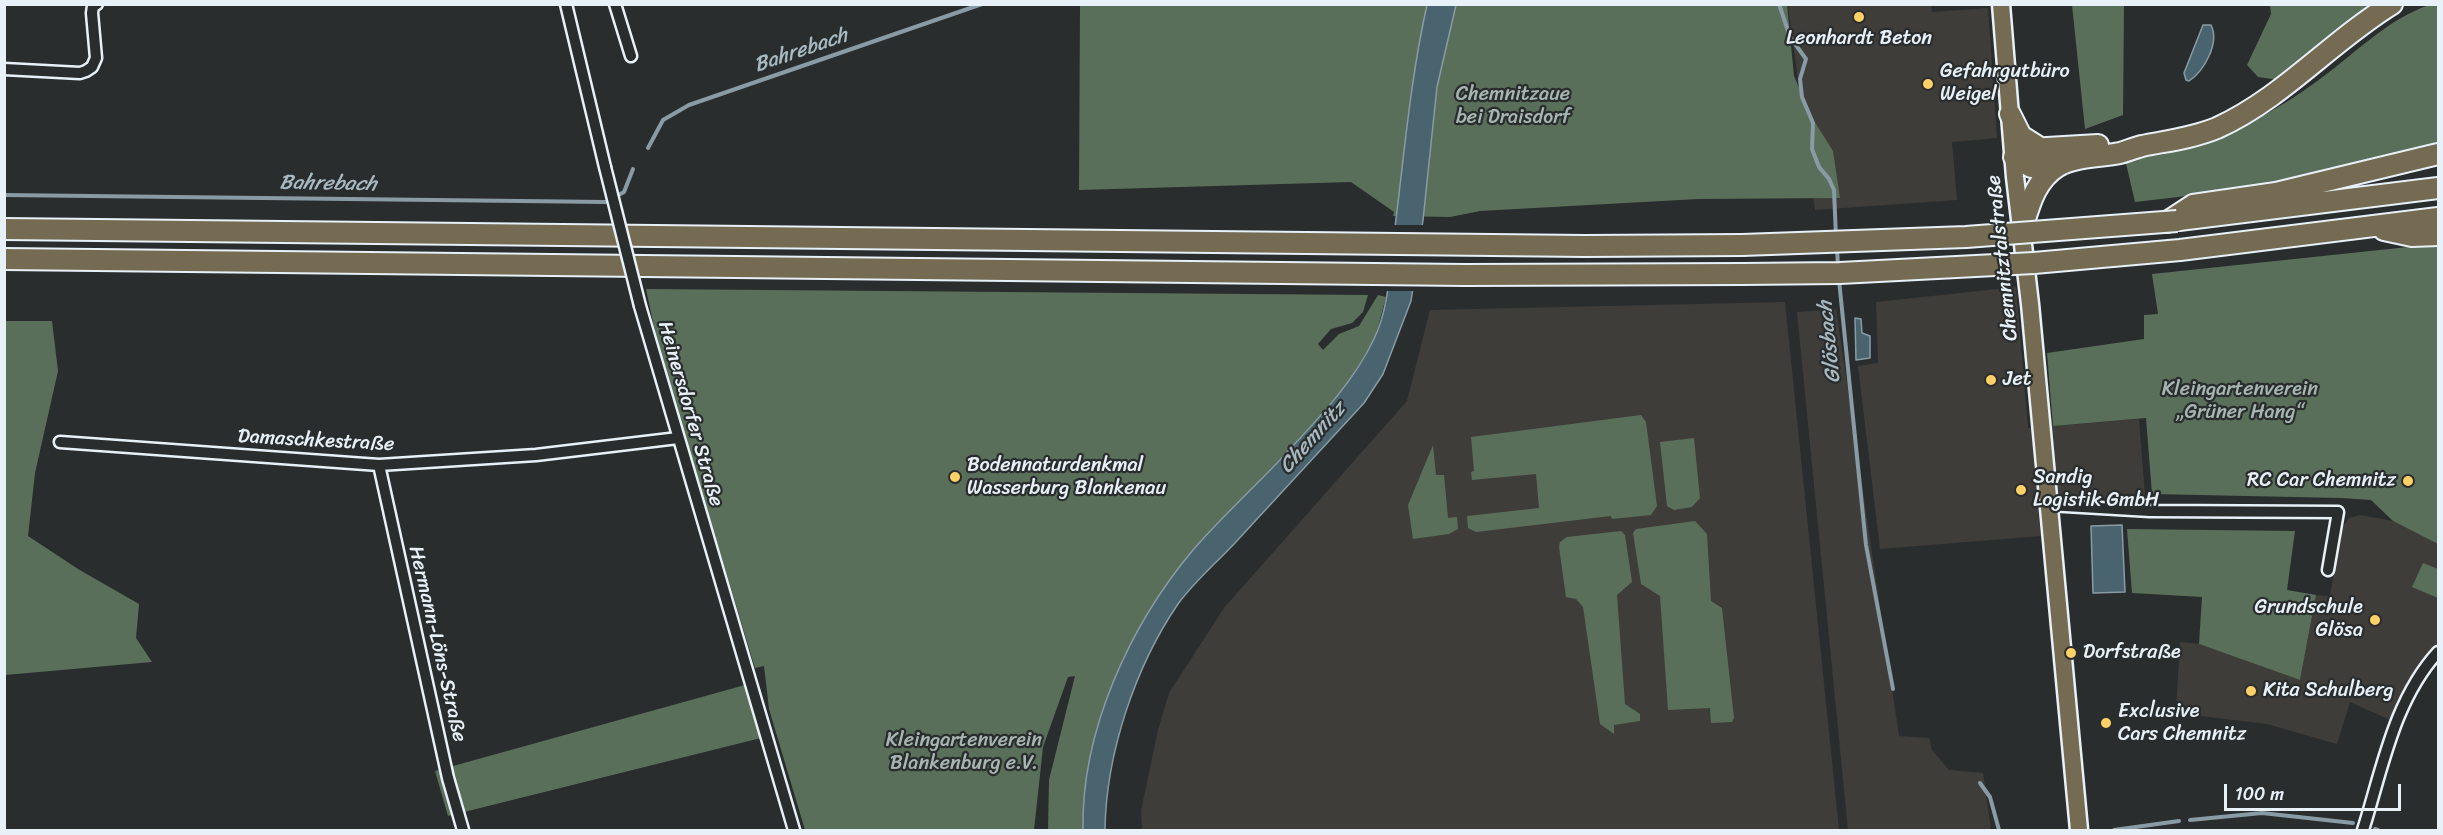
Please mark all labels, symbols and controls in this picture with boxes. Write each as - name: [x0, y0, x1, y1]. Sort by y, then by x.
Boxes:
- marker: Leonhardt Beton: [1852, 10, 1866, 24]
- water label: Bahrebach: [751, 23, 851, 79]
- place label: Leonhardt Beton: [1786, 27, 1932, 51]
- place label: Gefahrgutbüro Weigel: [1940, 60, 2070, 107]
- marker: Gefahrgutbüro Weigel: [1921, 77, 1935, 91]
- park label: Chemnitzaue bei Draisdorf: [1456, 83, 1570, 130]
- water label: Bahrebach: [279, 171, 377, 197]
- street label: Chemnitztalstraße: [1982, 174, 2024, 342]
- water label: Glösbach: [1813, 300, 1847, 384]
- street label: Heinersdorfer Straße: [652, 319, 728, 509]
- place label: Jet: [2003, 368, 2031, 392]
- marker: Jet: [1984, 373, 1998, 387]
- park label: Kleingartenverein „Grüner Hang“: [2162, 378, 2318, 425]
- water label: Chemnitz: [1274, 397, 1352, 479]
- street label: Damaschkestraße: [237, 425, 395, 457]
- place label: Bodennaturdenkmal Wasserburg Blankenau: [967, 454, 1166, 501]
- place label: Sandig Logistik GmbH: [2033, 466, 2159, 513]
- place label: RC Car Chemnitz: [2247, 469, 2396, 493]
- marker: Bodennaturdenkmal Wasserburg Blankenau: [948, 470, 962, 484]
- marker: RC Car Chemnitz: [2401, 474, 2415, 488]
- marker: Sandig Logistik GmbH: [2014, 483, 2028, 497]
- street label: Hermann-Löns-Straße: [403, 544, 471, 744]
- place label: Grundschule Glösa: [2255, 596, 2363, 643]
- marker: Grundschule Glösa: [2368, 613, 2382, 627]
- place label: Dorfstraße: [2083, 641, 2181, 665]
- marker: Dorfstraße: [2064, 646, 2078, 660]
- place label: Kita Schulberg: [2263, 679, 2394, 703]
- marker: Kita Schulberg: [2244, 684, 2258, 698]
- place label: Exclusive Cars Chemnitz: [2118, 700, 2246, 747]
- marker: Exclusive Cars Chemnitz: [2099, 716, 2113, 730]
- park label: Kleingartenverein Blankenburg e.V.: [886, 729, 1042, 776]
- scale bar: [2227, 772, 2404, 810]
- text: 100 m: [2235, 778, 2284, 810]

